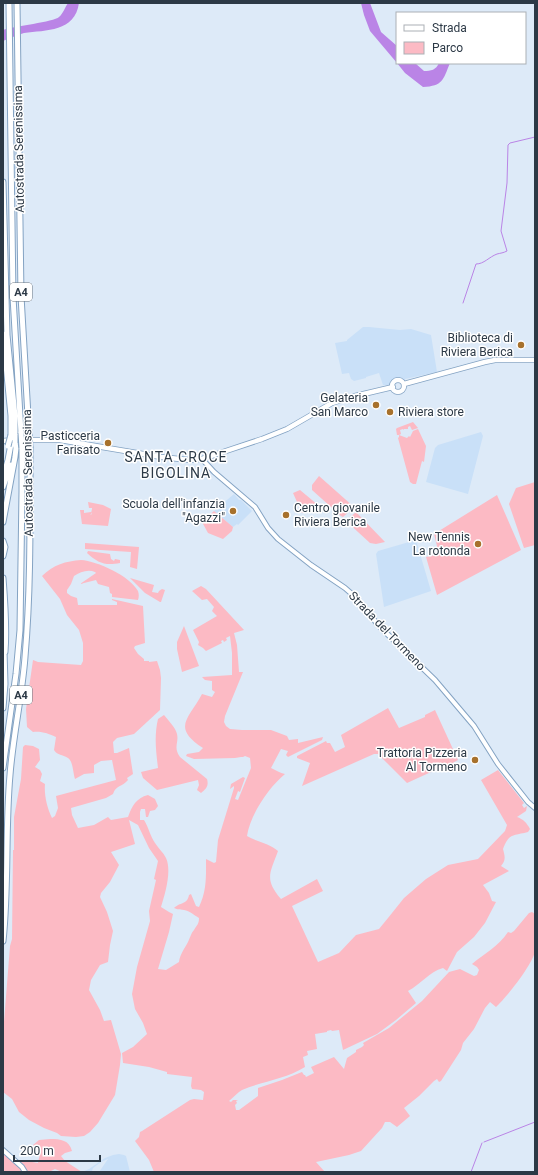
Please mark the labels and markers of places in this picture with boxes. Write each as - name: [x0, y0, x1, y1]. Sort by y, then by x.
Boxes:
- place label: Biblioteca di Riviera Berica: [441, 331, 513, 359]
- marker: Biblioteca di Riviera Berica: [516, 340, 526, 350]
- place label: Gelateria San Marco: [311, 391, 368, 419]
- marker: Gelateria San Marco: [371, 400, 381, 410]
- place label: Riviera store: [398, 405, 464, 419]
- marker: Riviera store: [385, 407, 395, 417]
- place label: Pasticceria Farisato: [40, 429, 100, 457]
- marker: Pasticceria Farisato: [103, 438, 113, 448]
- place label: Scuola dell'infanzia "Agazzi": [122, 497, 225, 525]
- place label: Centro giovanile Riviera Berica: [294, 501, 380, 529]
- marker: Scuola dell'infanzia "Agazzi": [228, 506, 238, 516]
- marker: Centro giovanile Riviera Berica: [281, 510, 291, 520]
- place label: New Tennis La rotonda: [408, 530, 470, 558]
- marker: New Tennis La rotonda: [473, 539, 483, 549]
- place label: Trattoria Pizzeria Al Tormeno: [377, 746, 467, 774]
- marker: Trattoria Pizzeria Al Tormeno: [470, 755, 480, 765]

